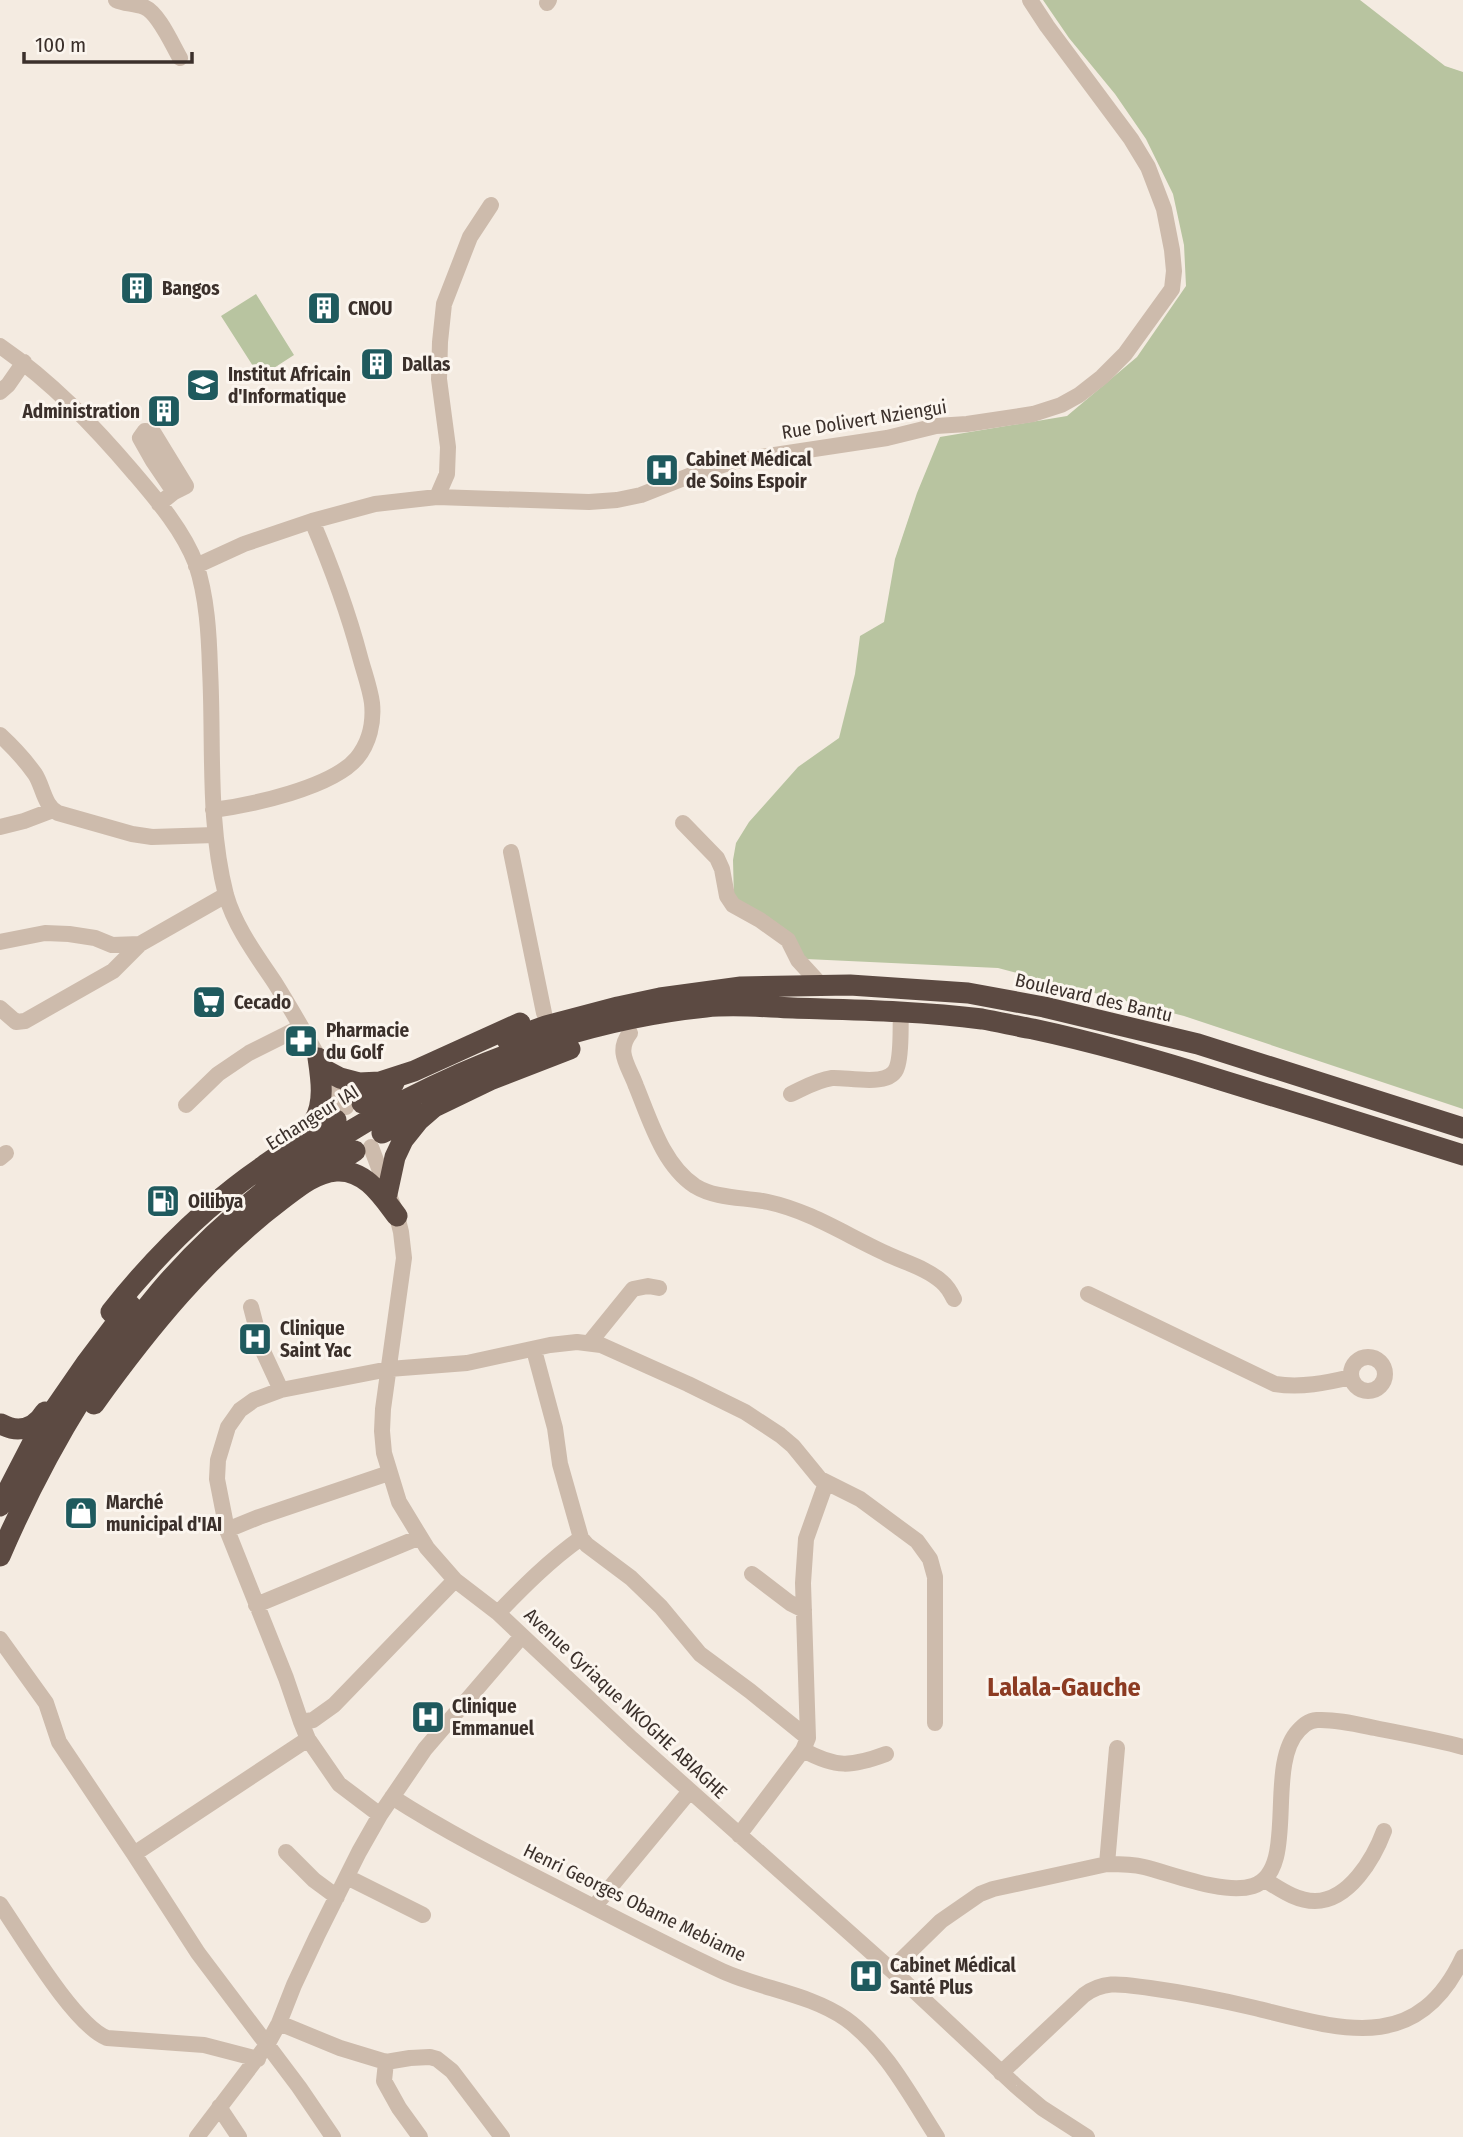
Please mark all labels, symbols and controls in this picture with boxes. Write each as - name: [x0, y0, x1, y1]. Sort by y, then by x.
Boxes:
- scale bar: [24, 21, 192, 65]
- text: 100 m: [35, 32, 86, 58]
- building icon: Bangos: [118, 269, 156, 307]
- place label: Bangos: [162, 277, 220, 300]
- building icon: CNOU: [305, 289, 343, 327]
- place label: CNOU: [348, 297, 392, 320]
- building icon: Dallas: [358, 345, 396, 383]
- place label: Dallas: [402, 353, 451, 376]
- place label: Institut Africain d'Informatique: [228, 363, 351, 408]
- school or university icon: Institut Africain d'Informatique: [184, 366, 222, 404]
- building icon: Administration: [145, 392, 183, 430]
- street label: Rue Dolivert Nziengui: [780, 395, 948, 444]
- place label: Administration: [21, 400, 140, 423]
- place label: Cabinet Médical de Soins Espoir: [686, 448, 813, 493]
- hospital icon: Cabinet Médical de Soins Espoir: [643, 451, 681, 489]
- street label: Boulevard des Bantu: [1013, 968, 1175, 1027]
- supermarket icon: Cecado: [190, 983, 228, 1021]
- place label: Cecado: [234, 991, 291, 1014]
- place label: Pharmacie du Golf: [326, 1019, 409, 1064]
- pharmacy icon: Pharmacie du Golf: [282, 1022, 320, 1060]
- street label: Echangeur IAI: [262, 1080, 363, 1155]
- fuel station icon: Oilibya: [144, 1182, 182, 1220]
- place label: Oilibya: [188, 1190, 243, 1213]
- place label: Clinique Saint Yac: [280, 1317, 352, 1362]
- hospital icon: Clinique Saint Yac: [236, 1320, 274, 1358]
- place label: Marché municipal d'IAI: [106, 1491, 222, 1536]
- shop icon: Marché municipal d'IAI: [62, 1494, 100, 1532]
- street label: Avenue Cyriaque NKOGHE ABIAGHE: [519, 1603, 732, 1804]
- district label: Lalala-Gauche: [987, 1672, 1141, 1703]
- place label: Clinique Emmanuel: [452, 1695, 535, 1740]
- hospital icon: Clinique Emmanuel: [409, 1698, 447, 1736]
- street label: Henri Georges Obame Mebiame: [520, 1838, 750, 1966]
- place label: Cabinet Médical Santé Plus: [890, 1954, 1017, 1999]
- hospital icon: Cabinet Médical Santé Plus: [847, 1957, 885, 1995]

